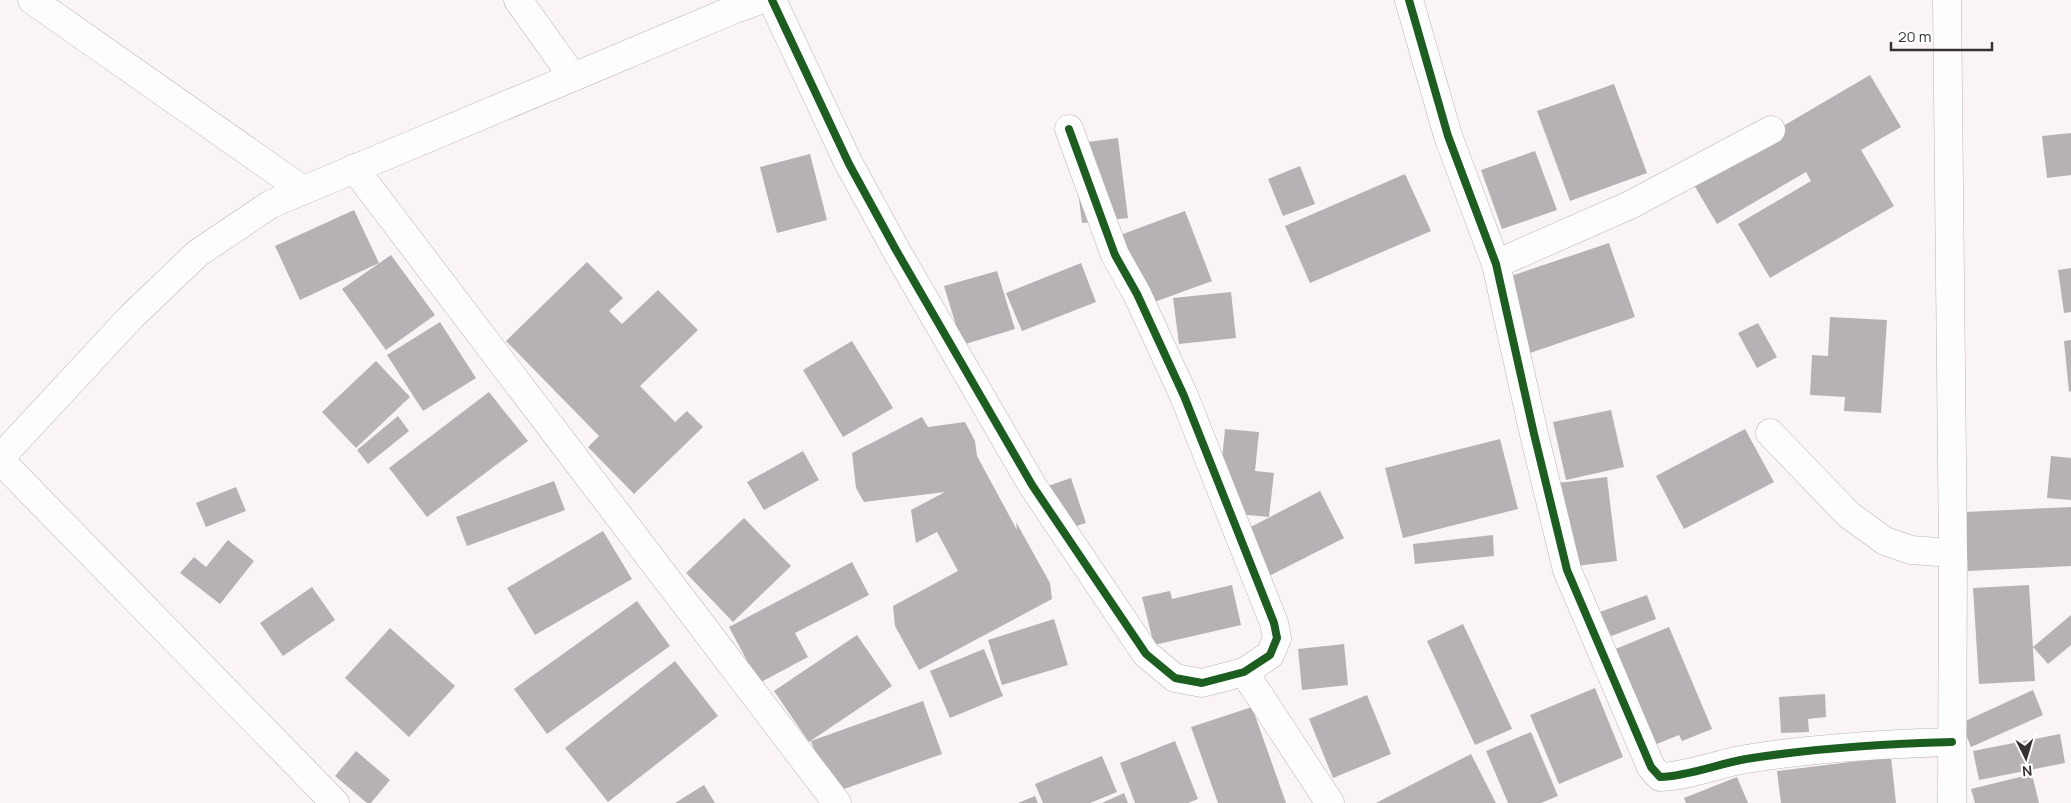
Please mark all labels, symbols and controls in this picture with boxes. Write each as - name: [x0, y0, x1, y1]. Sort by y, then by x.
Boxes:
- scale bar: [1891, 20, 1992, 52]
- text: 20 m: [1898, 26, 1931, 47]
- north arrow: [2001, 733, 2051, 783]
- text: N: [2021, 762, 2033, 781]

